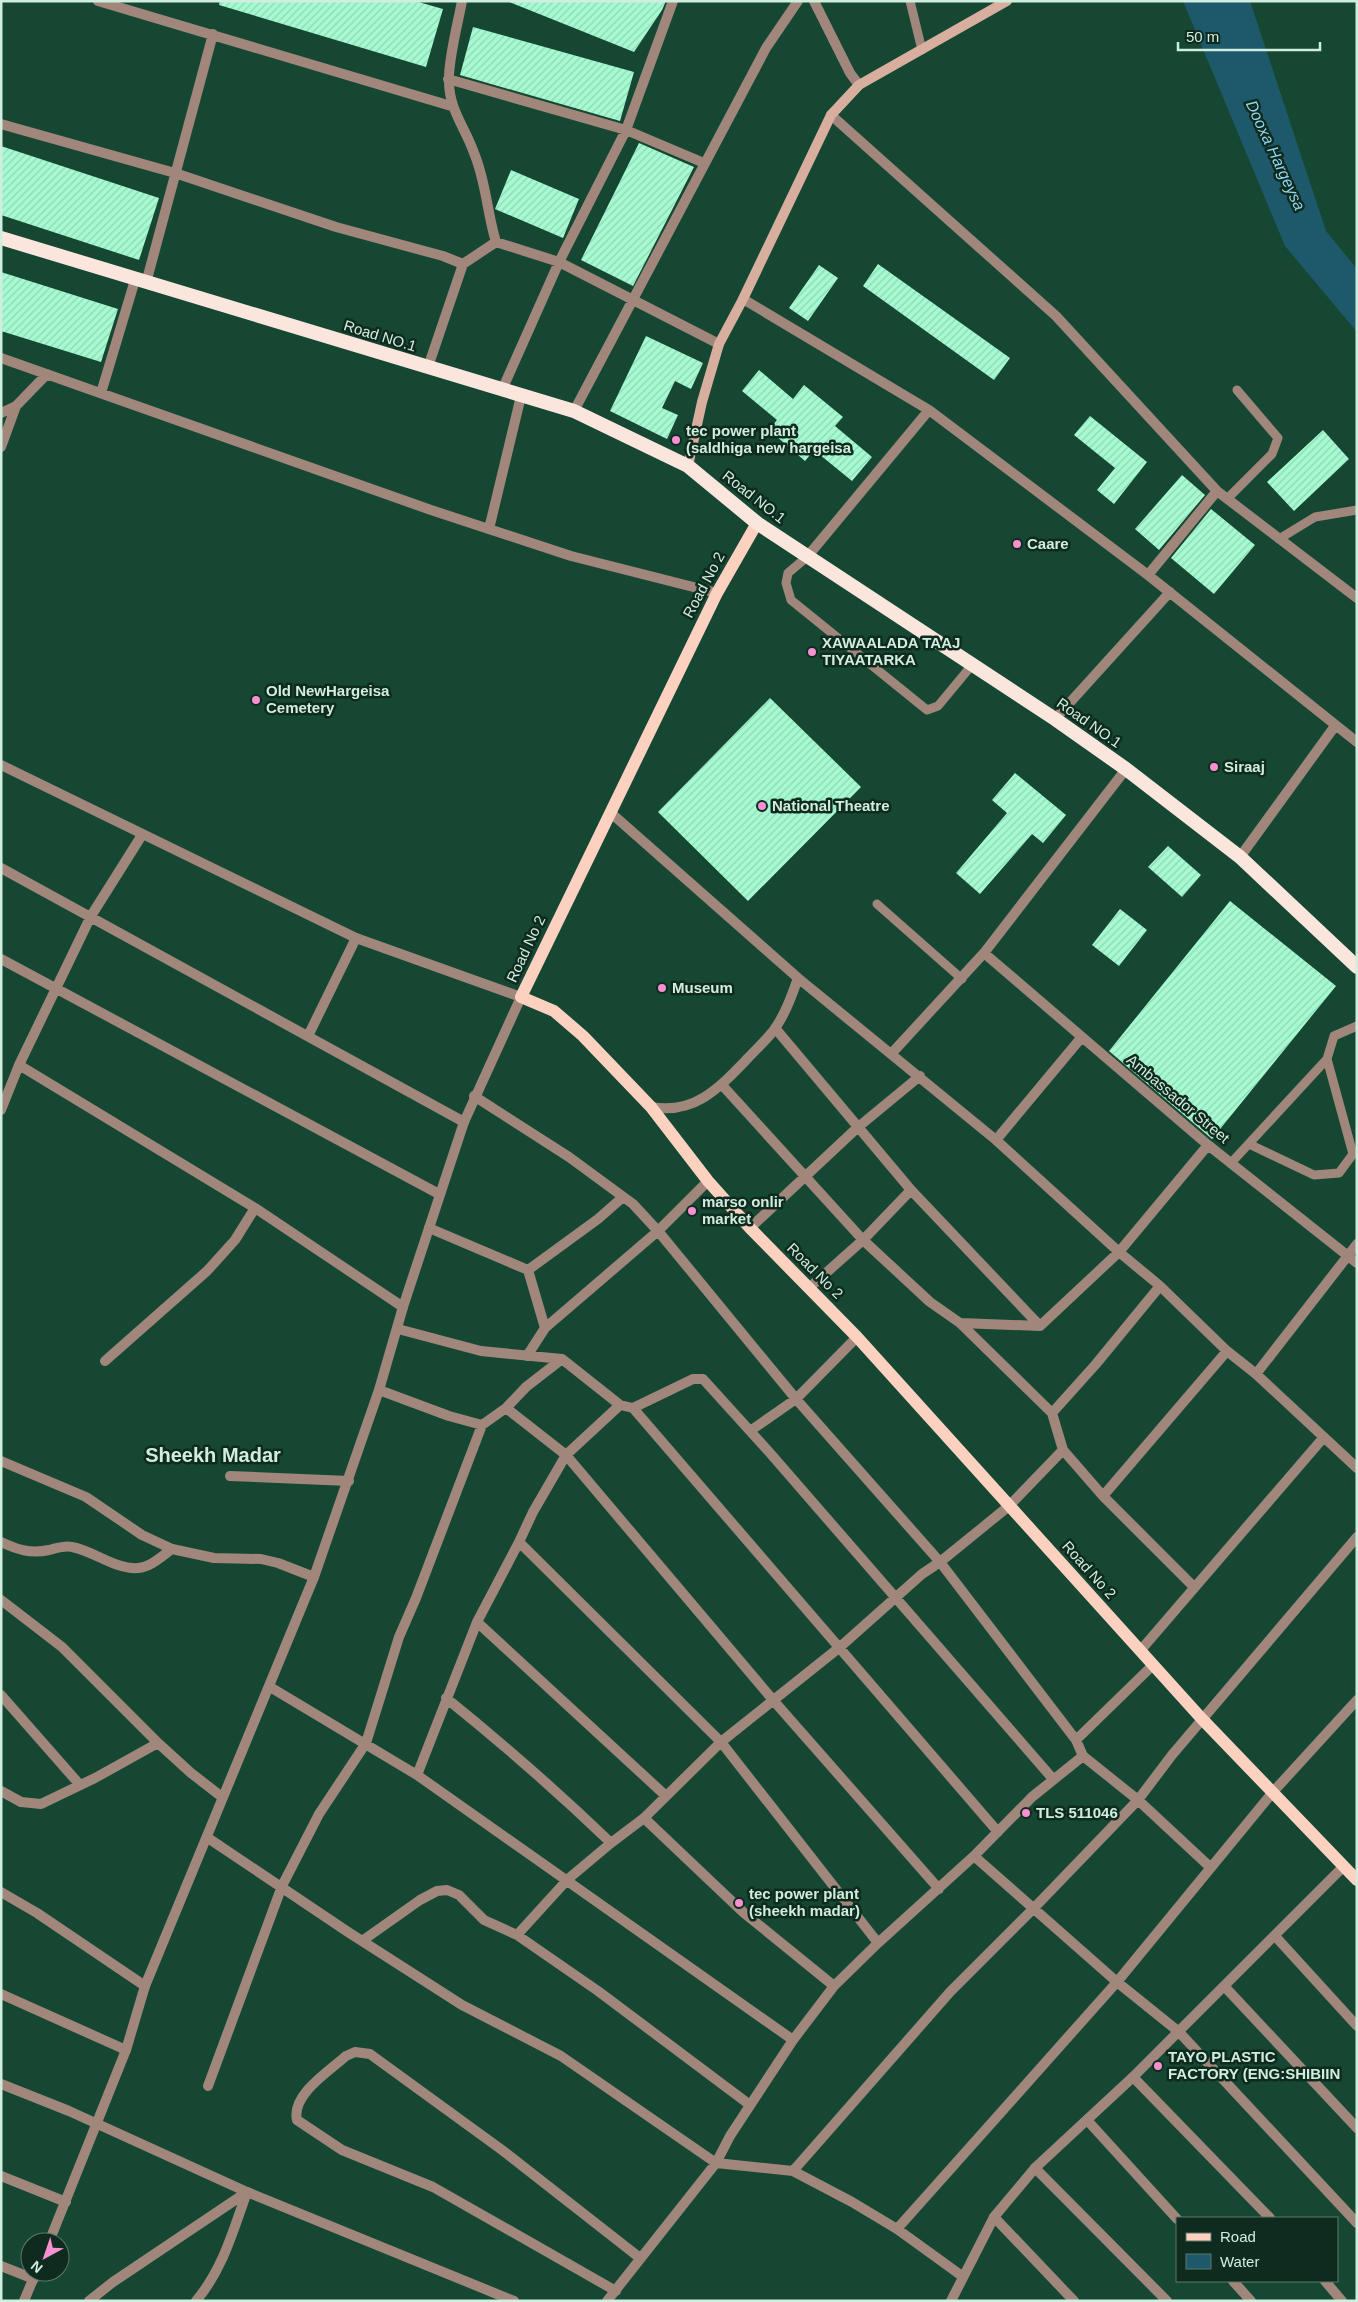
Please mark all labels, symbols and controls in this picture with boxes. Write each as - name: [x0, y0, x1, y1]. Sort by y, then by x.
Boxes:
- scale bar: [1178, 20, 1320, 52]
- text: 50 m: [1186, 28, 1219, 45]
- water label: Dooxa Hargeysa: [1243, 98, 1308, 213]
- street label: Road NO.1: [342, 316, 419, 355]
- place label: tec power plant (saldhiga new hargeisa: [686, 422, 852, 456]
- marker: tec power plant (saldhiga new hargeisa: [670, 434, 682, 446]
- street label: Road NO.1: [720, 467, 789, 526]
- place label: Caare: [1027, 535, 1069, 552]
- marker: Caare: [1011, 538, 1023, 550]
- street label: Road No 2: [679, 549, 728, 620]
- place label: XAWAALADA TAAJ TIYAATARKA: [822, 634, 960, 668]
- marker: XAWAALADA TAAJ TIYAATARKA: [806, 646, 818, 658]
- place label: Old NewHargeisa Cemetery: [266, 682, 390, 716]
- marker: Old NewHargeisa Cemetery: [250, 694, 262, 706]
- street label: Road NO.1: [1054, 694, 1125, 751]
- place label: Siraaj: [1224, 758, 1265, 775]
- marker: Siraaj: [1208, 761, 1220, 773]
- place label: National Theatre: [772, 797, 890, 814]
- marker: National Theatre: [756, 800, 768, 812]
- street label: Road No 2: [503, 913, 548, 985]
- place label: Museum: [672, 979, 733, 996]
- marker: Museum: [656, 982, 668, 994]
- street label: Ambassador Street: [1124, 1051, 1234, 1147]
- place label: marso onlir market: [702, 1193, 784, 1227]
- marker: marso onlir market: [686, 1205, 698, 1217]
- street label: Road No 2: [784, 1239, 847, 1302]
- district label: Sheekh Madar: [145, 1444, 281, 1466]
- street label: Road No 2: [1059, 1537, 1120, 1602]
- place label: TLS 511046: [1036, 1804, 1118, 1821]
- marker: TLS 511046: [1020, 1807, 1032, 1819]
- place label: tec power plant (sheekh madar): [749, 1885, 860, 1919]
- marker: tec power plant (sheekh madar): [733, 1897, 745, 1909]
- place label: TAYO PLASTIC FACTORY (ENG:SHIBIIN: [1168, 2048, 1340, 2082]
- marker: TAYO PLASTIC FACTORY (ENG:SHIBIIN: [1152, 2060, 1164, 2072]
- legend: [1176, 2217, 1338, 2282]
- text: Road: [1220, 2228, 1256, 2245]
- north arrow: [20, 2232, 70, 2282]
- text: Water: [1220, 2253, 1259, 2270]
- text: N: [28, 2258, 46, 2276]

